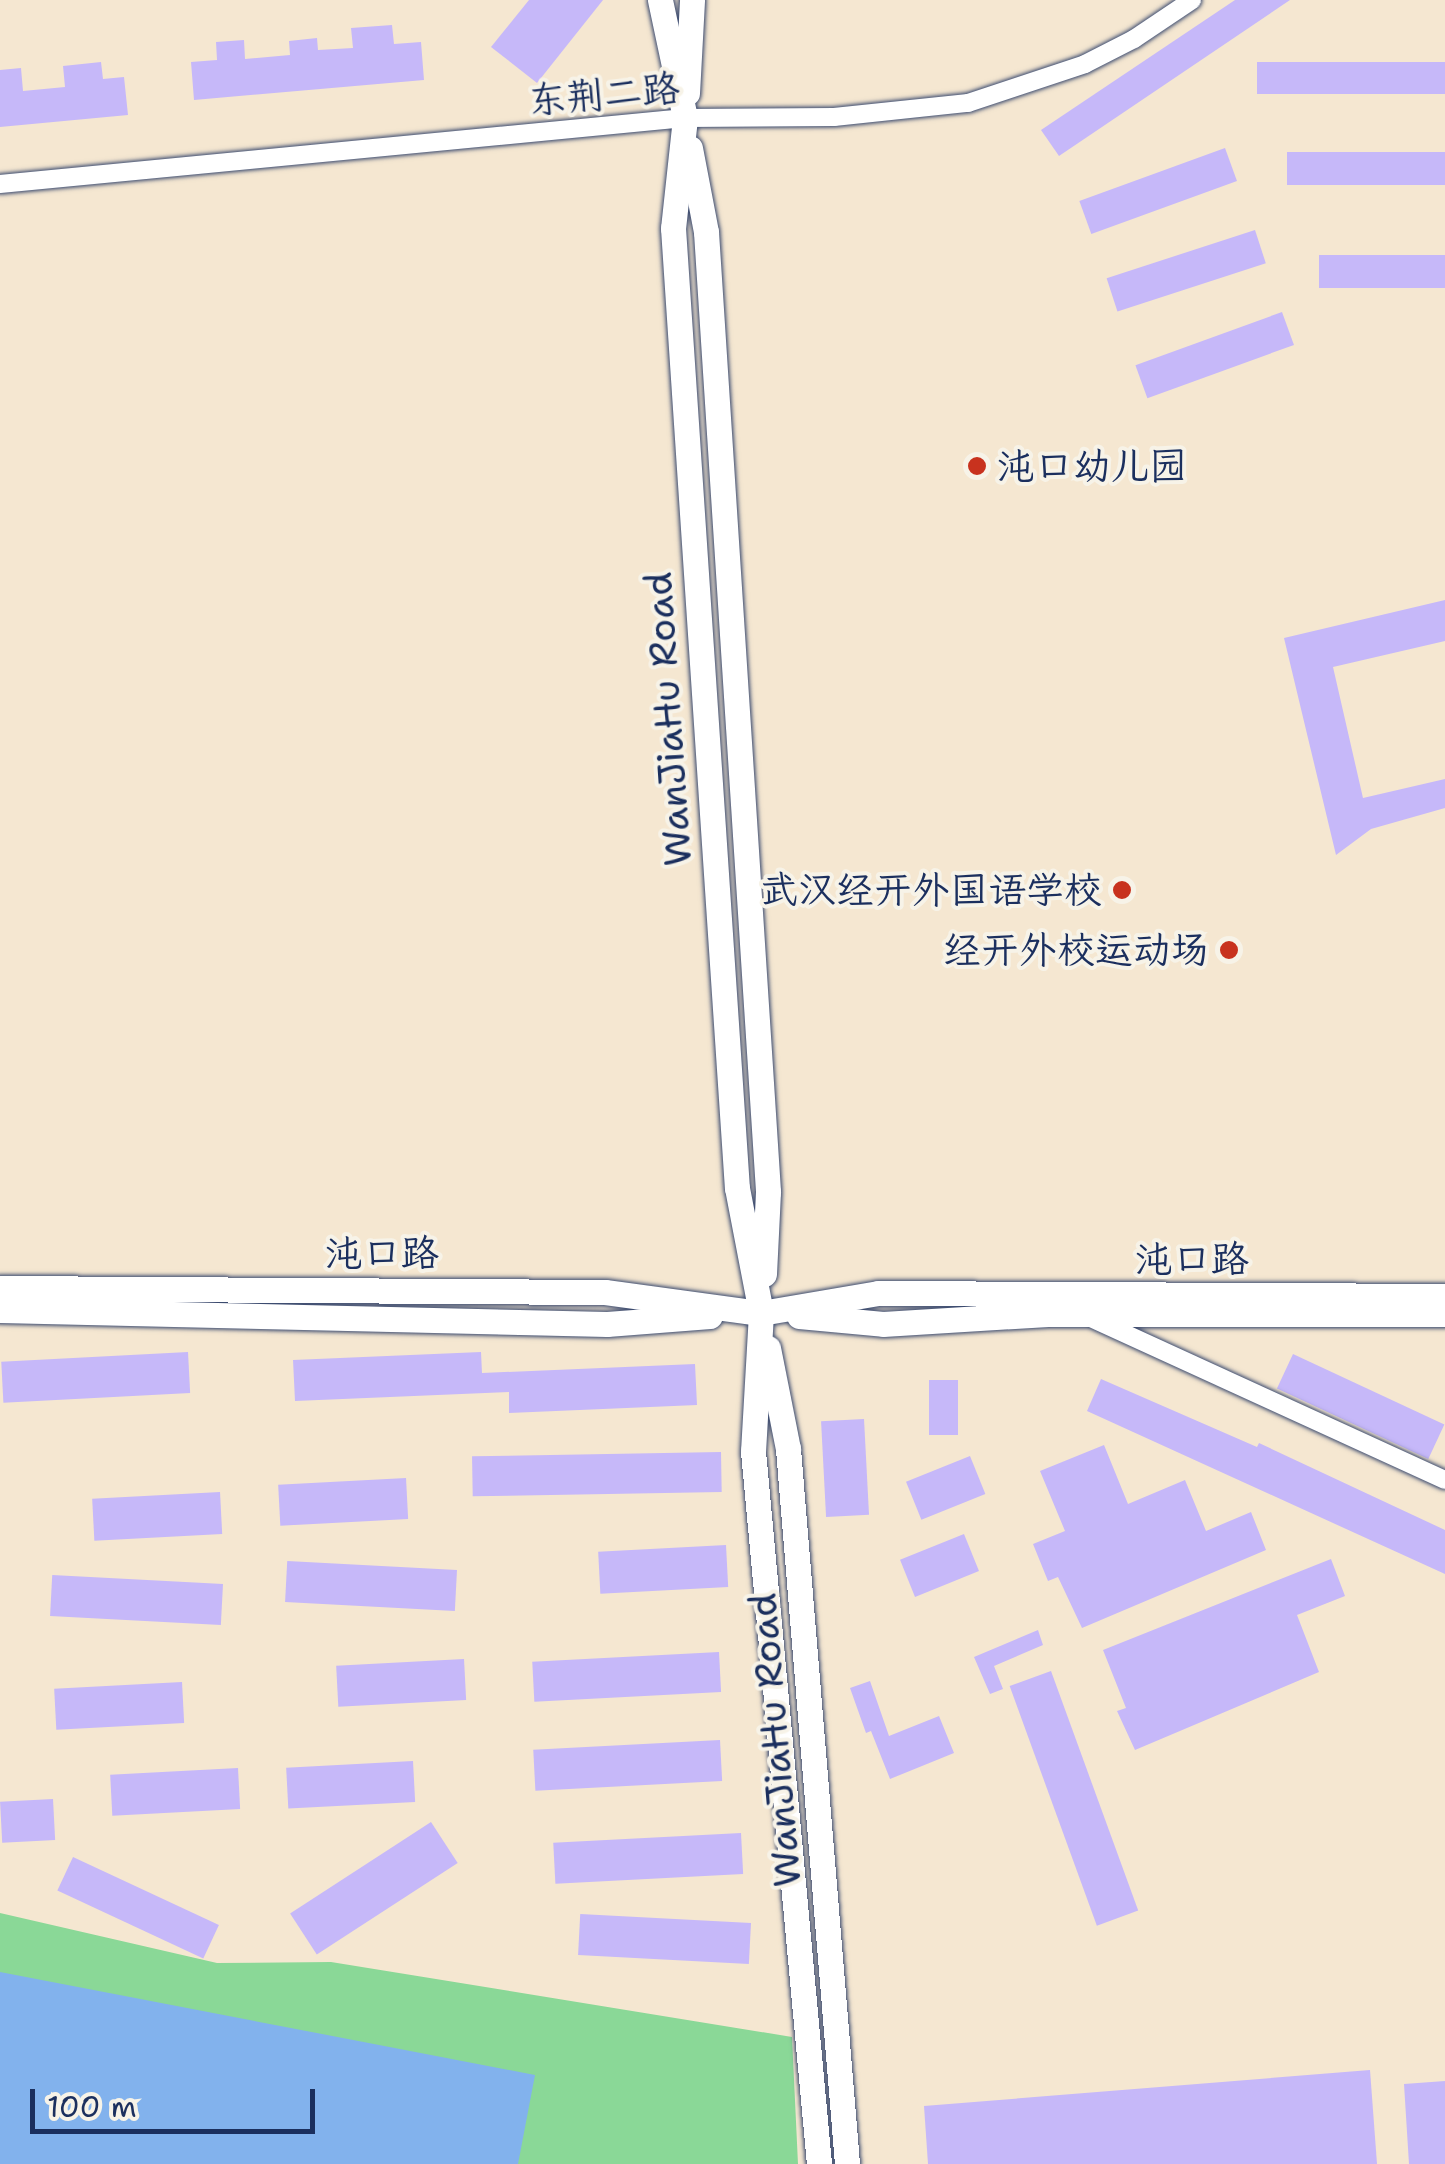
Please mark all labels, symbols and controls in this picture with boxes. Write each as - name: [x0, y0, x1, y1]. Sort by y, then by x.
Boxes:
- street label: 东荆二路: [526, 65, 682, 123]
- place label: 沌口幼儿园: [997, 443, 1187, 489]
- marker: 沌口幼儿园: [966, 455, 988, 477]
- street label: WanJiaHu Road: [635, 570, 701, 868]
- place label: 武汉经开外国语学校: [760, 867, 1102, 913]
- marker: 武汉经开外国语学校: [1111, 879, 1133, 901]
- place label: 经开外校运动场: [943, 927, 1209, 973]
- marker: 经开外校运动场: [1218, 939, 1240, 961]
- street label: 沌口路: [325, 1230, 439, 1276]
- street label: 沌口路: [1135, 1236, 1249, 1282]
- street label: WanJiaHu Road: [739, 1591, 811, 1889]
- scale bar: [35, 2069, 320, 2131]
- text: 100 m: [47, 2086, 137, 2127]

